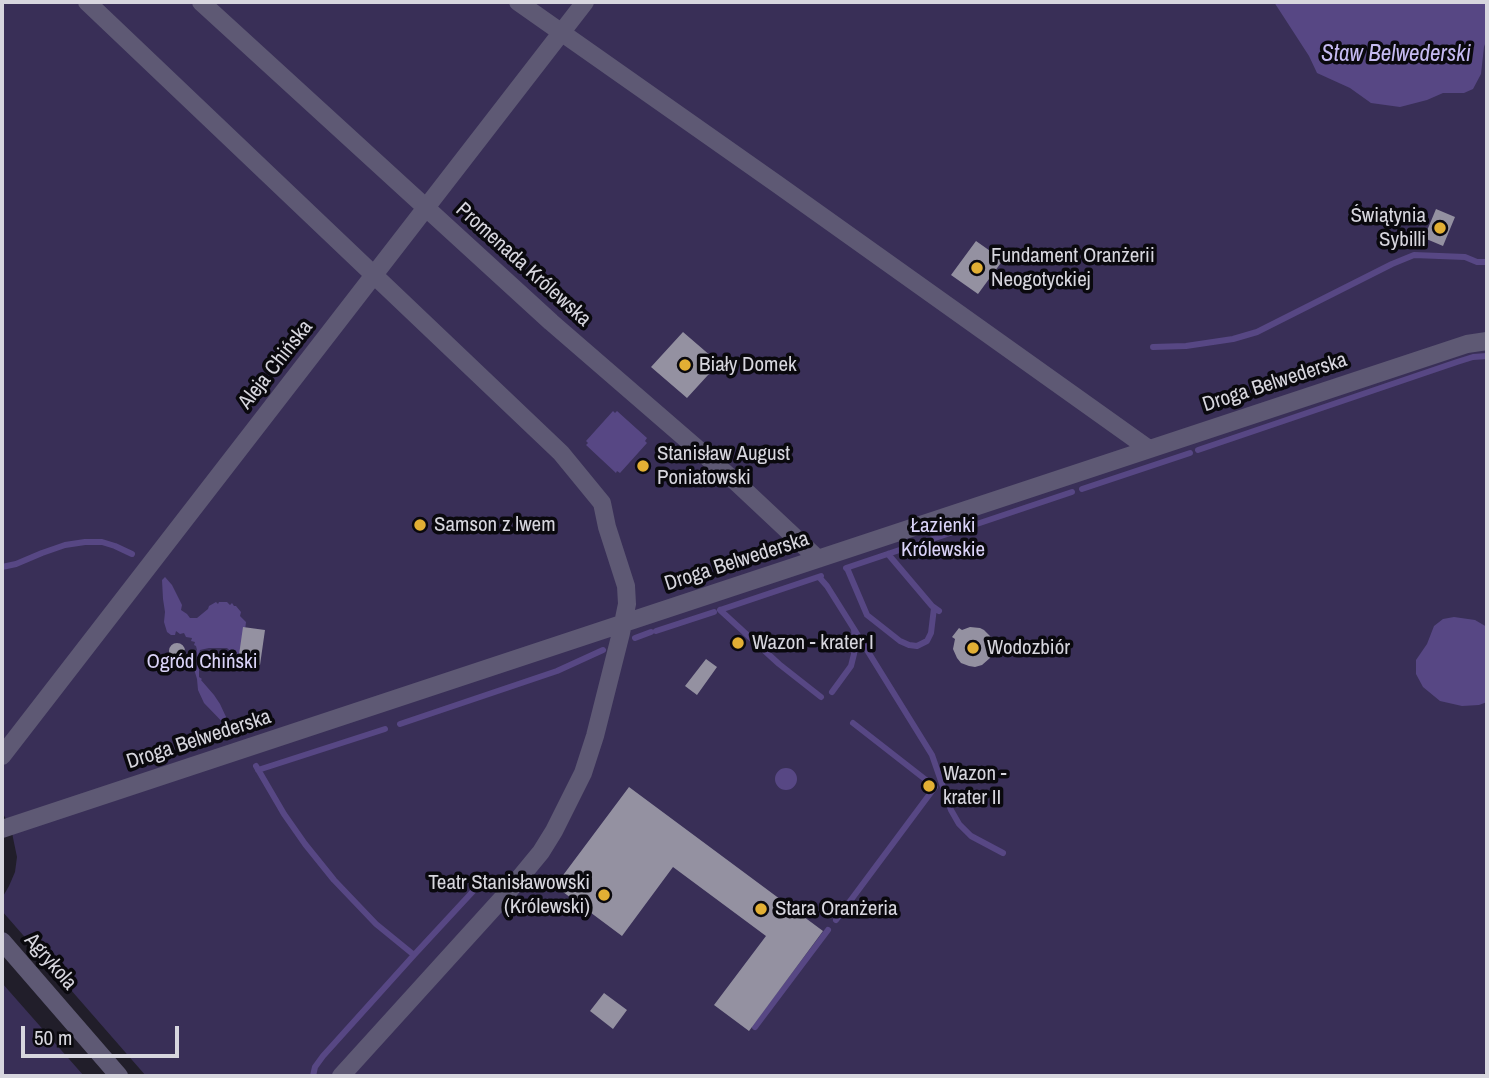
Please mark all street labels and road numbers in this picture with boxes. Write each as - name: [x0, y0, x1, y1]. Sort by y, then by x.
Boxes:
- street label: Promenada Królewska: [450, 198, 596, 332]
- street label: Aleja Chińska: [233, 315, 319, 415]
- street label: Droga Belwederska: [1200, 348, 1350, 418]
- street label: Droga Belwederska: [662, 527, 812, 597]
- street label: Droga Belwederska: [124, 705, 274, 775]
- street label: Agrykola: [19, 928, 81, 996]

